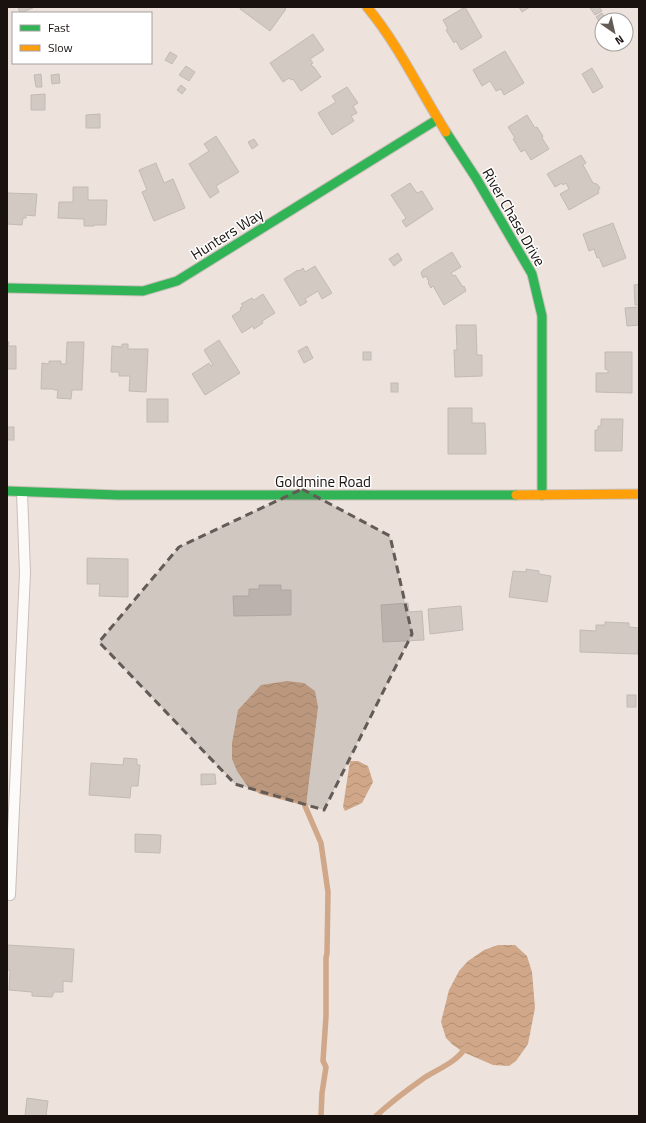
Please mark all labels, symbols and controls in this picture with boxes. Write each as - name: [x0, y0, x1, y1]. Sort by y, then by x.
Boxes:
- legend: [12, 12, 152, 64]
- north arrow: [594, 12, 634, 52]
- text: Fast: [48, 18, 71, 37]
- text: N: [612, 32, 627, 49]
- text: Slow: [48, 38, 73, 57]
- street label: River Chase Drive: [477, 164, 551, 270]
- street label: Hunters Way: [186, 202, 268, 266]
- street label: Goldmine Road: [275, 470, 371, 493]

